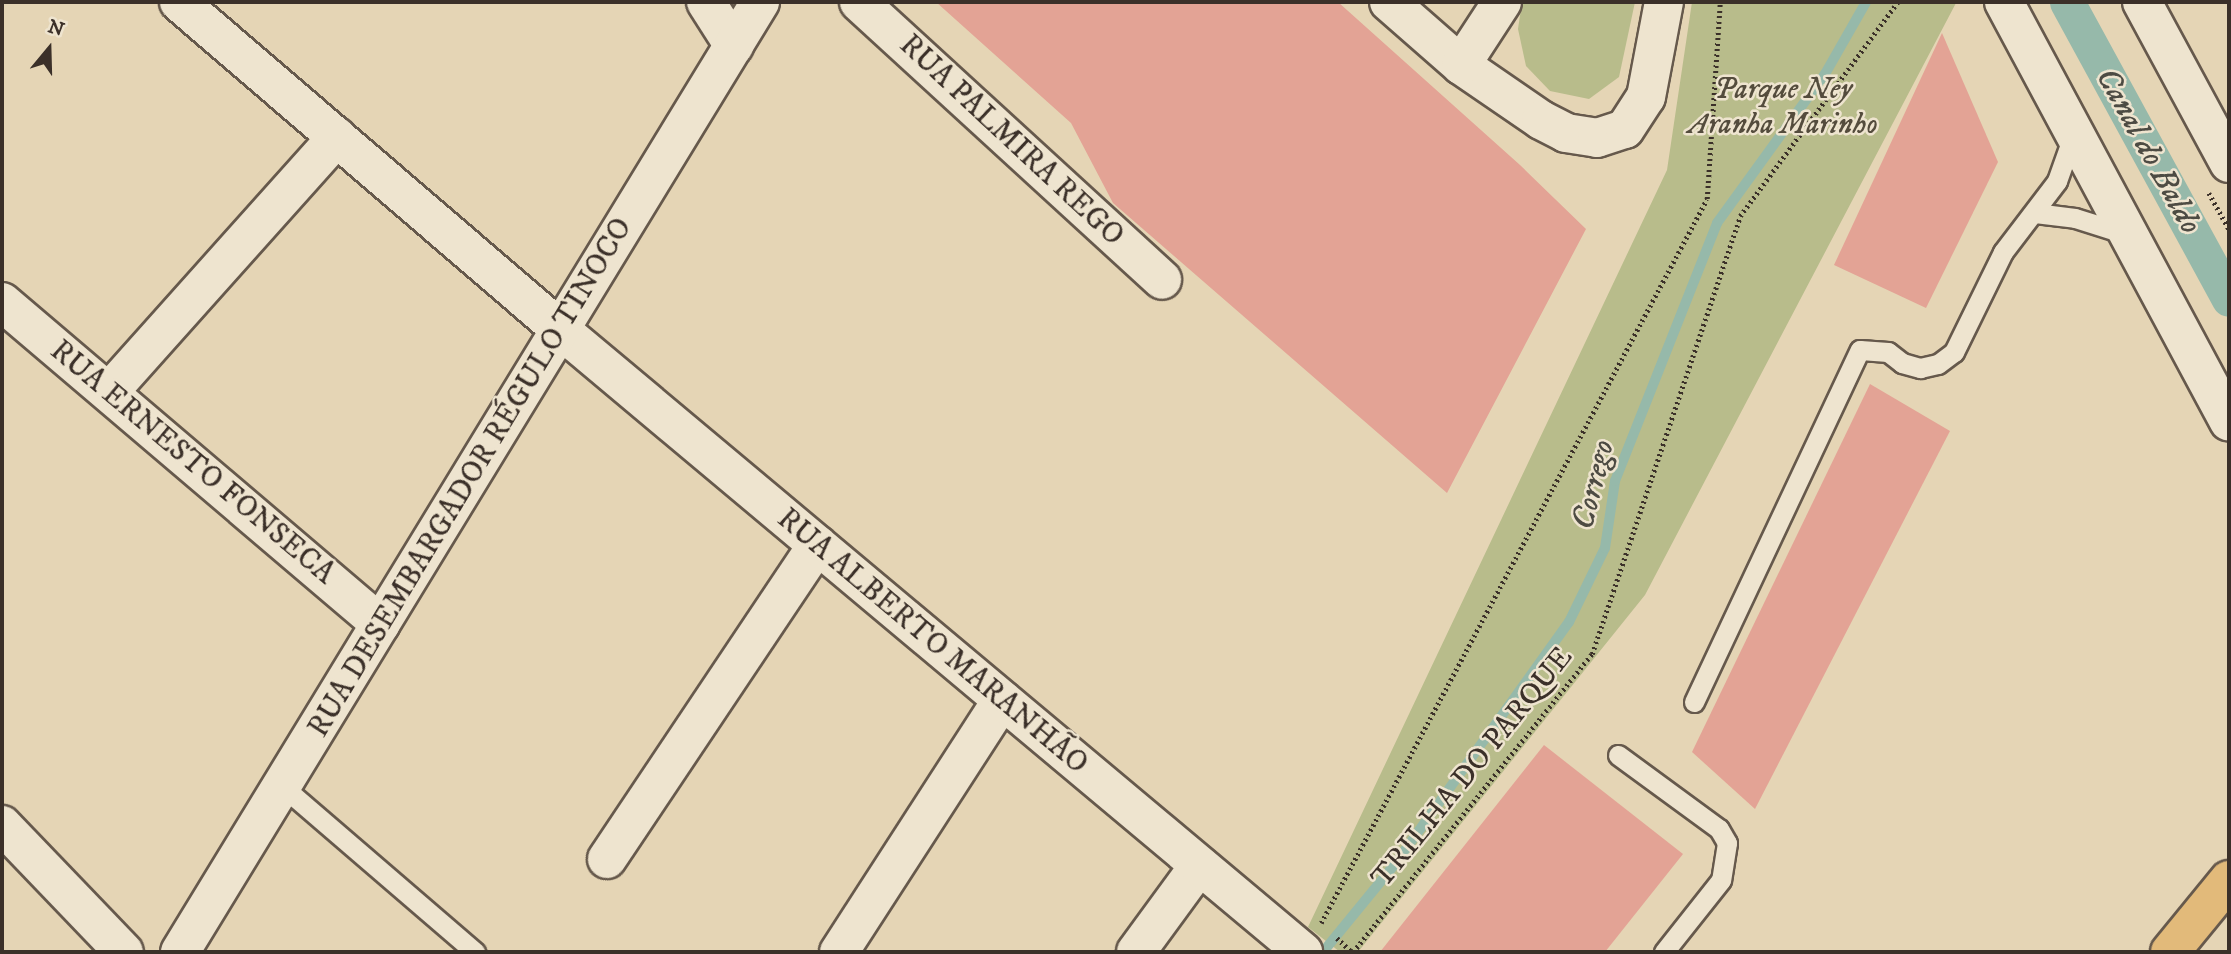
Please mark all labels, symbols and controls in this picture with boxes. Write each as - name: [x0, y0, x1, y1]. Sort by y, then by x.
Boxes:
- north arrow: [14, 14, 84, 84]
- text: N: [45, 15, 67, 42]
- street label: RUA PALMIRA REGO: [891, 28, 1131, 254]
- water label: Canal do Baldo: [2087, 61, 2209, 241]
- park label: Parque Ney Aranha Marinho: [1688, 72, 1878, 142]
- street label: RUA DESEMBARGADOR RÉGULO TINOCO: [301, 212, 641, 744]
- street label: RUA ERNESTO FONSECA: [42, 333, 342, 593]
- water label: Corrego: [1564, 436, 1624, 534]
- street label: RUA ALBERTO MARANHÃO: [769, 501, 1095, 783]
- street label: TRILHA DO PARQUE: [1365, 640, 1581, 896]

